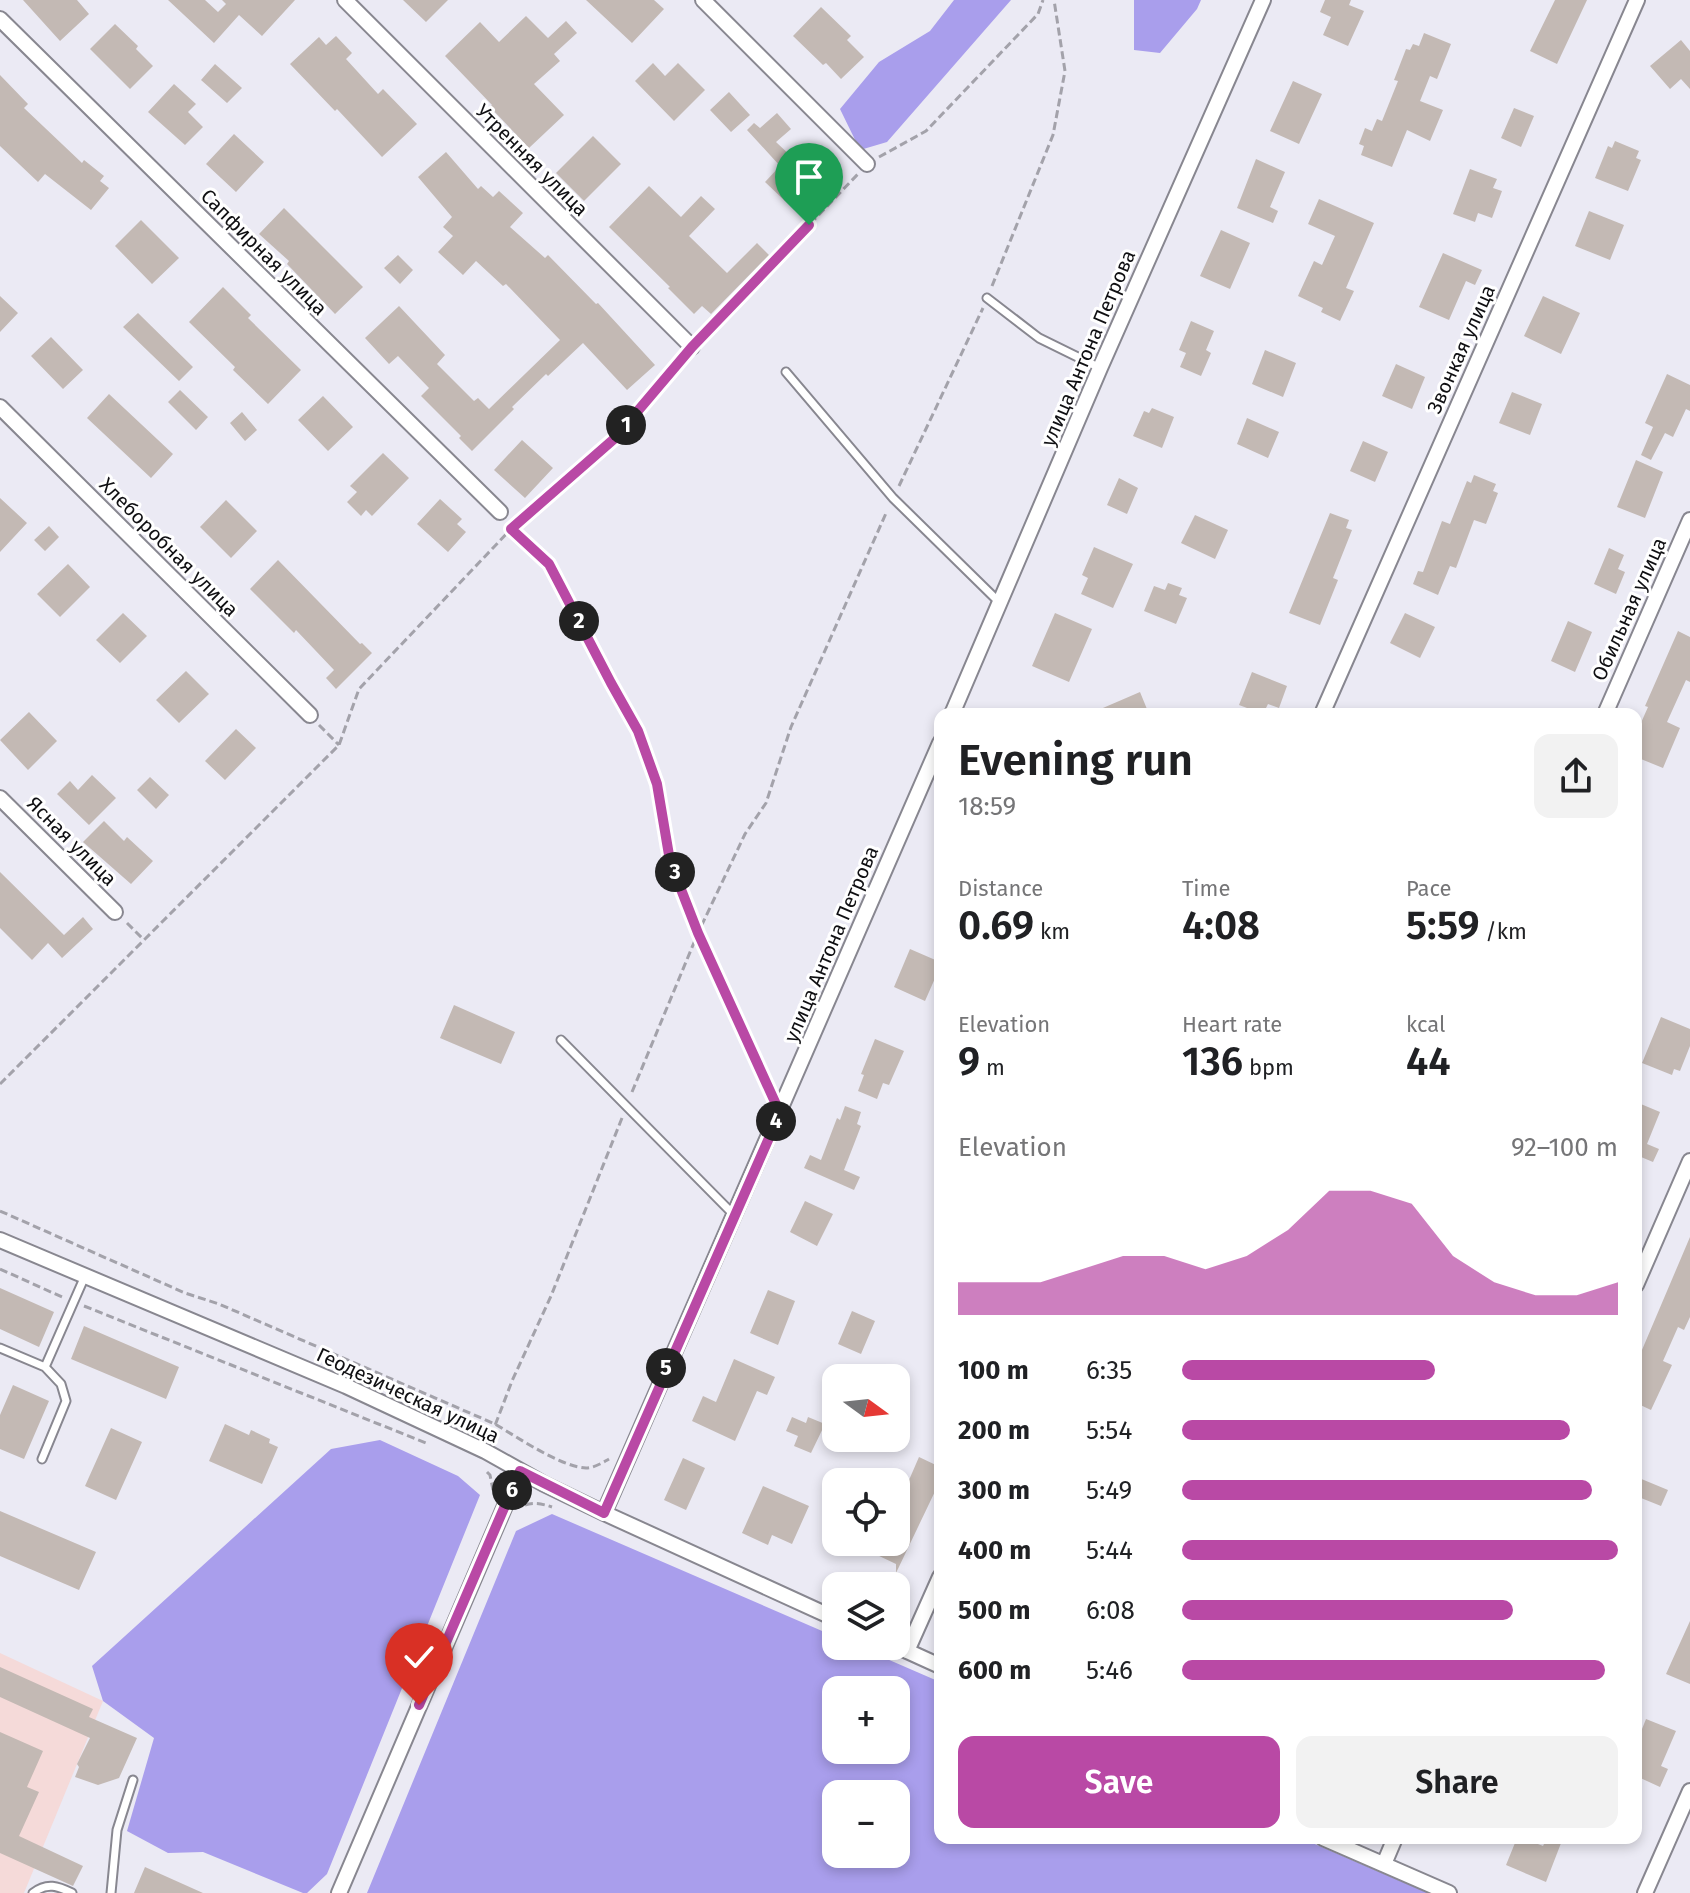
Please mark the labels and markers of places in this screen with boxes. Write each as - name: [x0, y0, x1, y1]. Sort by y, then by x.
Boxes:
- pin: [775, 143, 843, 225]
- pin: 1: [606, 405, 646, 445]
- pin: 2: [559, 601, 599, 641]
- pin: 3: [655, 852, 695, 892]
- pin: 4: [756, 1101, 796, 1141]
- pin: 5: [646, 1348, 686, 1388]
- pin: 6: [492, 1470, 532, 1510]
- pin: [385, 1623, 453, 1705]

